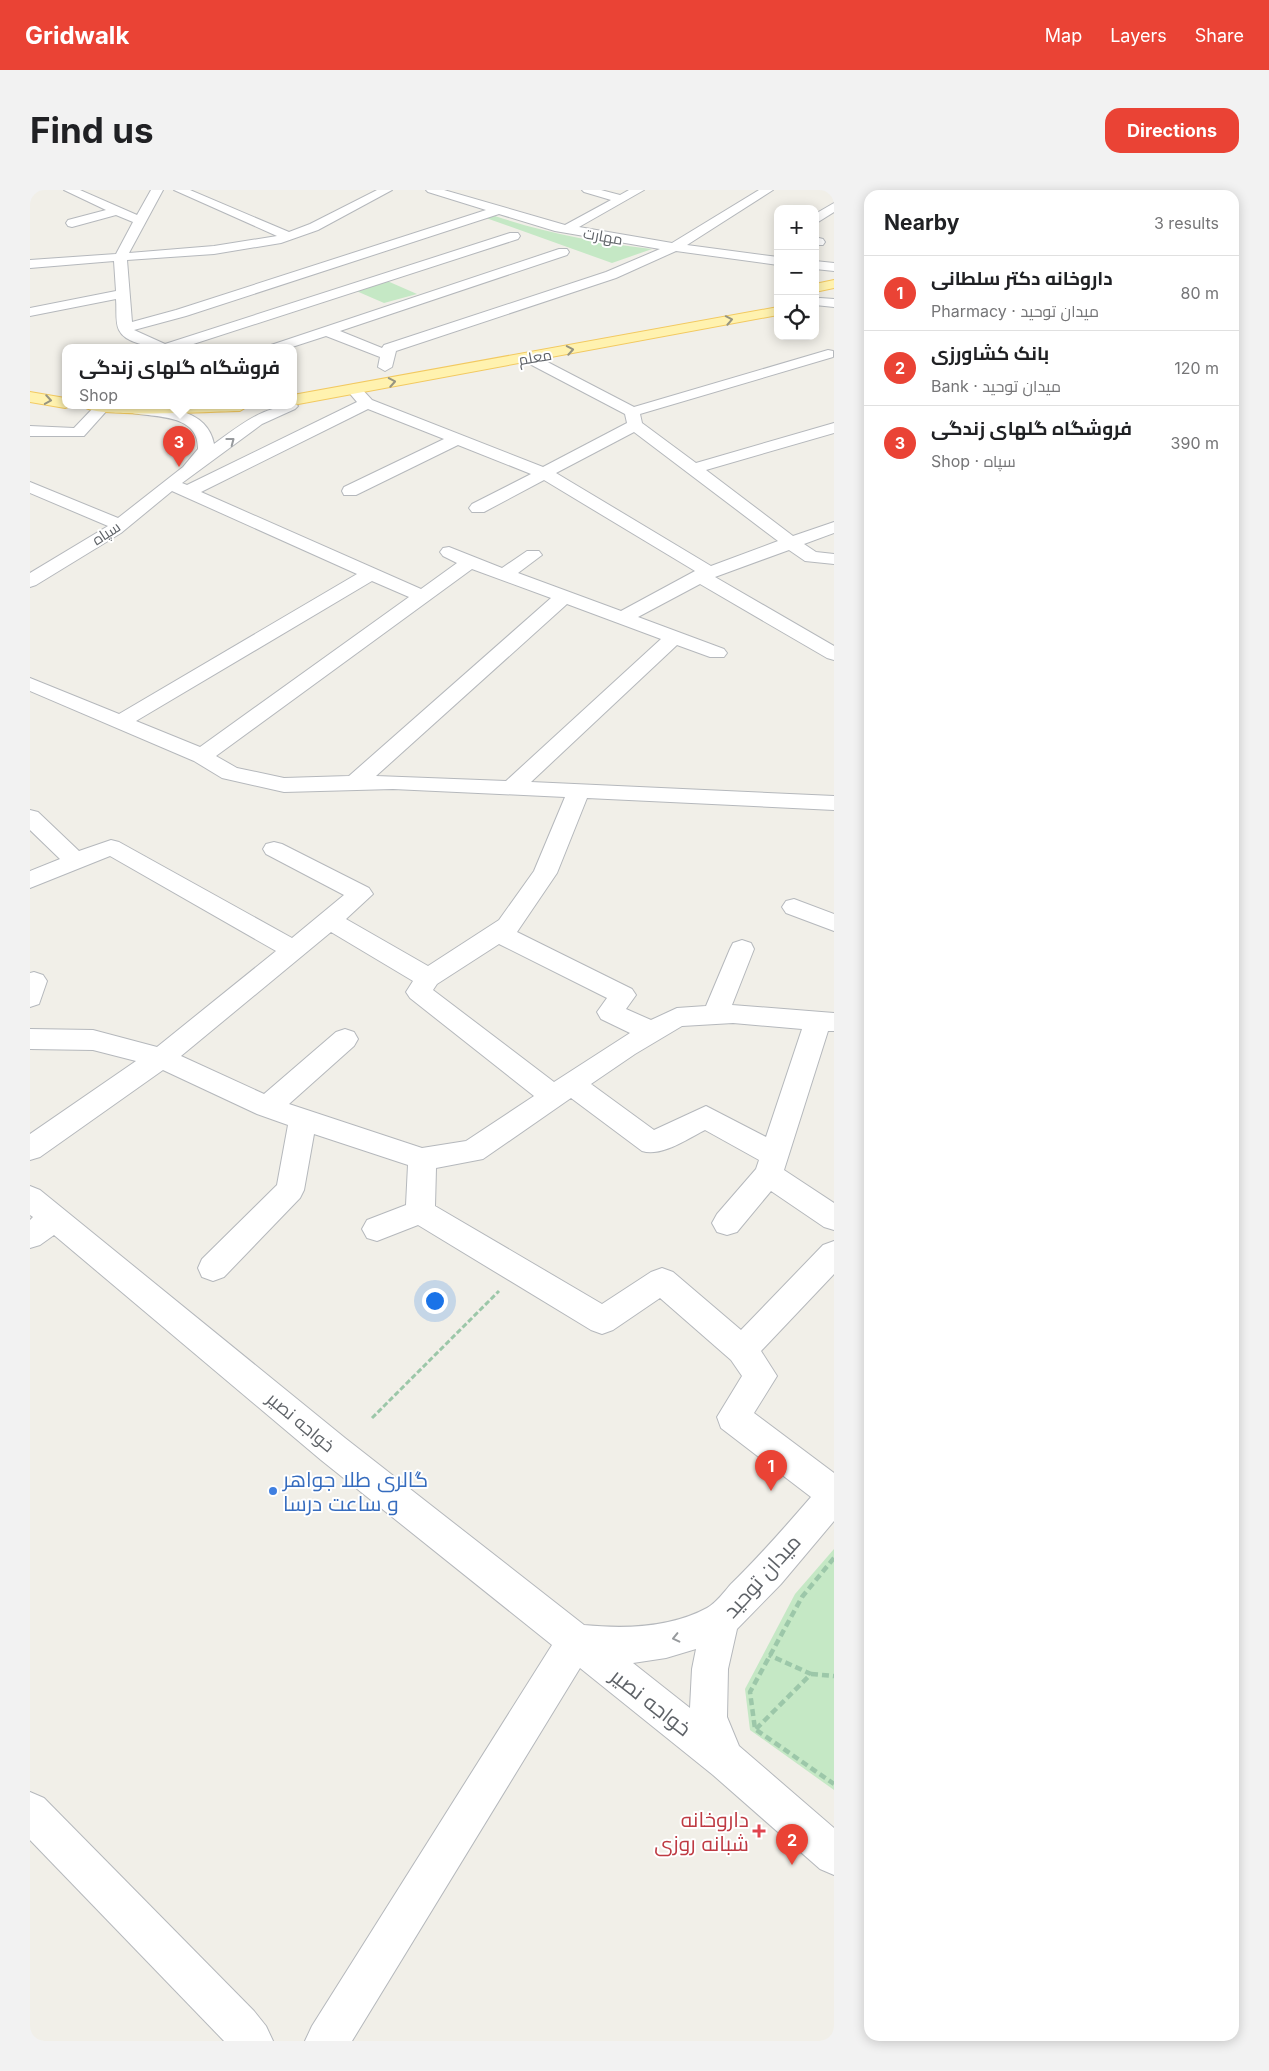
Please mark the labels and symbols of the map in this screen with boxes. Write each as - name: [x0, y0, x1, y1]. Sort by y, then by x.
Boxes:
- street label: مهارت: [582, 223, 624, 250]
- one-way arrow: [725, 316, 734, 326]
- street label: معلم: [517, 345, 553, 370]
- one-way arrow: [565, 346, 574, 356]
- one-way arrow: [388, 378, 397, 388]
- one-way arrow: [44, 394, 52, 405]
- pin: 3: [163, 426, 195, 467]
- one-way arrow: [225, 438, 234, 446]
- street label: سپاه: [88, 517, 124, 550]
- your location: [422, 1288, 448, 1314]
- street label: خواجه نصیر: [262, 1387, 339, 1457]
- pin: 1: [755, 1450, 787, 1491]
- place label: گالری طلا جواهر و ساعت درسا: [282, 1467, 428, 1516]
- marker: گالری طلا جواهر و ساعت درسا: [267, 1485, 279, 1497]
- street label: میدان توحید: [718, 1529, 807, 1623]
- one-way arrow: [672, 1632, 681, 1643]
- street label: خواجه نصیر: [605, 1662, 696, 1741]
- place label: داروخانه شبانه روزی: [654, 1807, 749, 1857]
- pin: 2: [776, 1824, 808, 1865]
- marker: داروخانه شبانه روزی: [753, 1825, 765, 1837]

